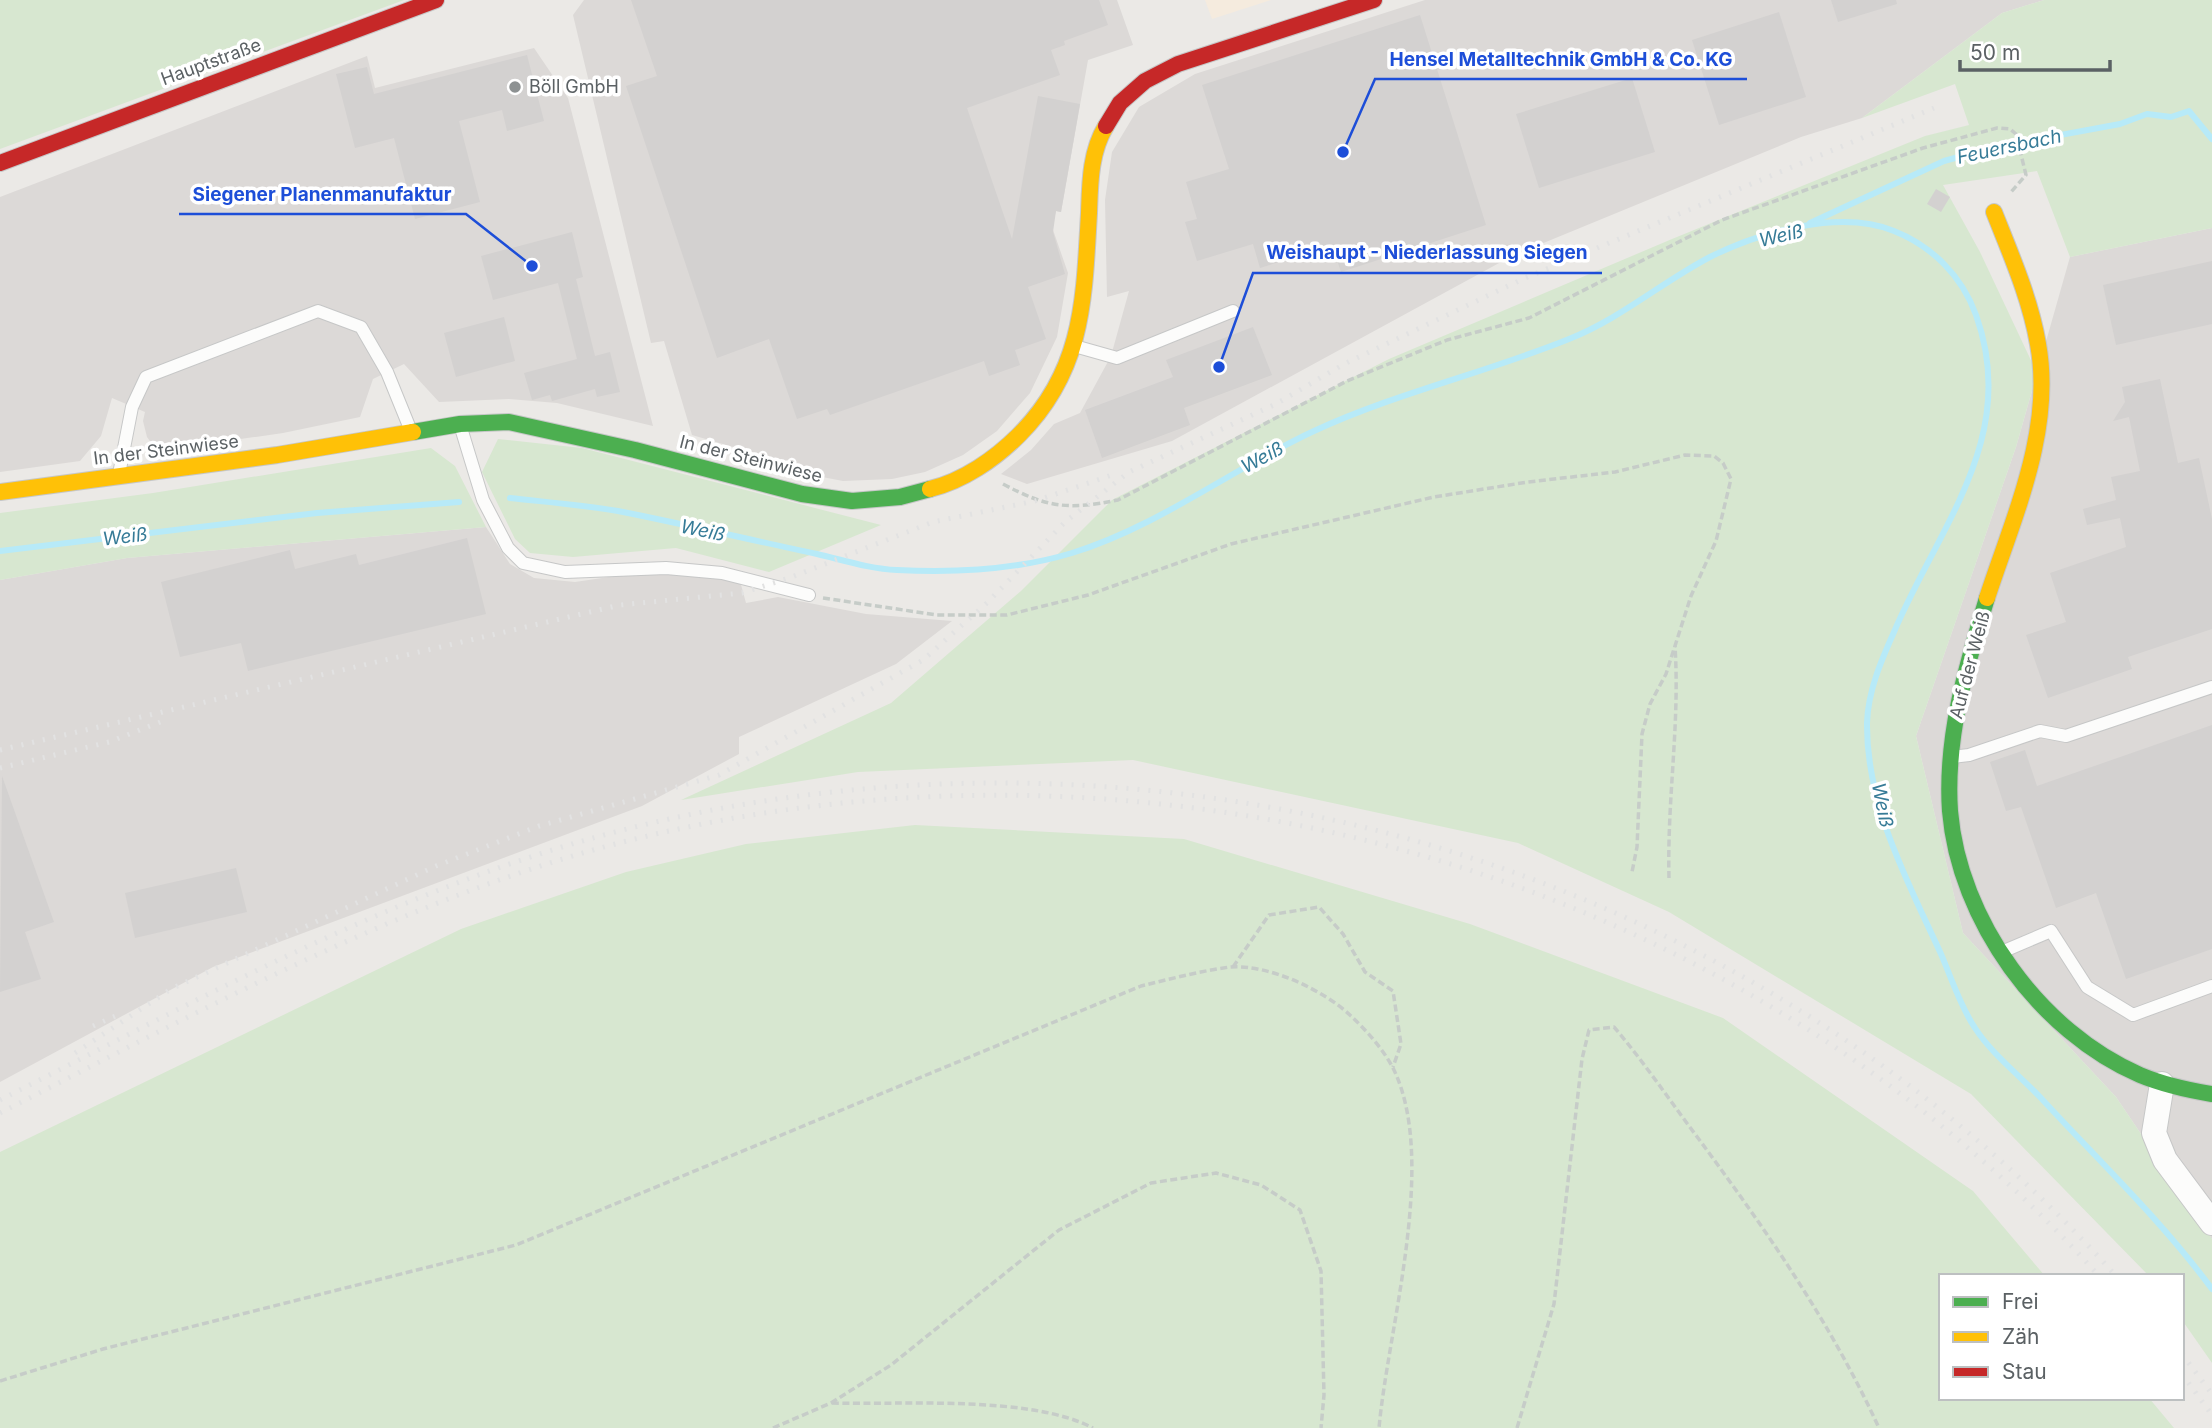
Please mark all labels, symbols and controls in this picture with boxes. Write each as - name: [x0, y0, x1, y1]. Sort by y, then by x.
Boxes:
- scale bar: [1960, 28, 2110, 72]
- street label: Hauptstraße: [158, 34, 264, 89]
- callout: Hensel Metalltechnik GmbH & Co. KG: [1375, 39, 1747, 79]
- text: 50 m: [1970, 40, 2020, 65]
- text: Hensel Metalltechnik GmbH & Co. KG: [1390, 48, 1732, 71]
- place label: Böll GmbH: [529, 76, 619, 97]
- marker: Böll GmbH: [507, 79, 523, 95]
- water label: Feuersbach: [1955, 124, 2063, 169]
- callout: Siegener Planenmanufaktur: [179, 174, 466, 214]
- text: Siegener Planenmanufaktur: [193, 183, 452, 206]
- water label: Weiß: [1757, 219, 1806, 252]
- callout: Weishaupt - Niederlassung Siegen: [1253, 233, 1602, 273]
- text: Weishaupt - Niederlassung Siegen: [1266, 241, 1588, 264]
- street label: In der Steinwiese: [92, 430, 240, 469]
- street label: In der Steinwiese: [678, 431, 825, 486]
- water label: Weiß: [1237, 437, 1288, 478]
- water label: Weiß: [678, 515, 728, 546]
- water label: Weiß: [101, 522, 149, 551]
- street label: Auf der Weiß: [1945, 609, 1994, 721]
- water label: Weiß: [1867, 781, 1898, 830]
- legend: [1939, 1274, 2184, 1400]
- text: Frei: [2002, 1289, 2039, 1314]
- text: Zäh: [2002, 1324, 2039, 1349]
- text: Stau: [2002, 1359, 2047, 1384]

